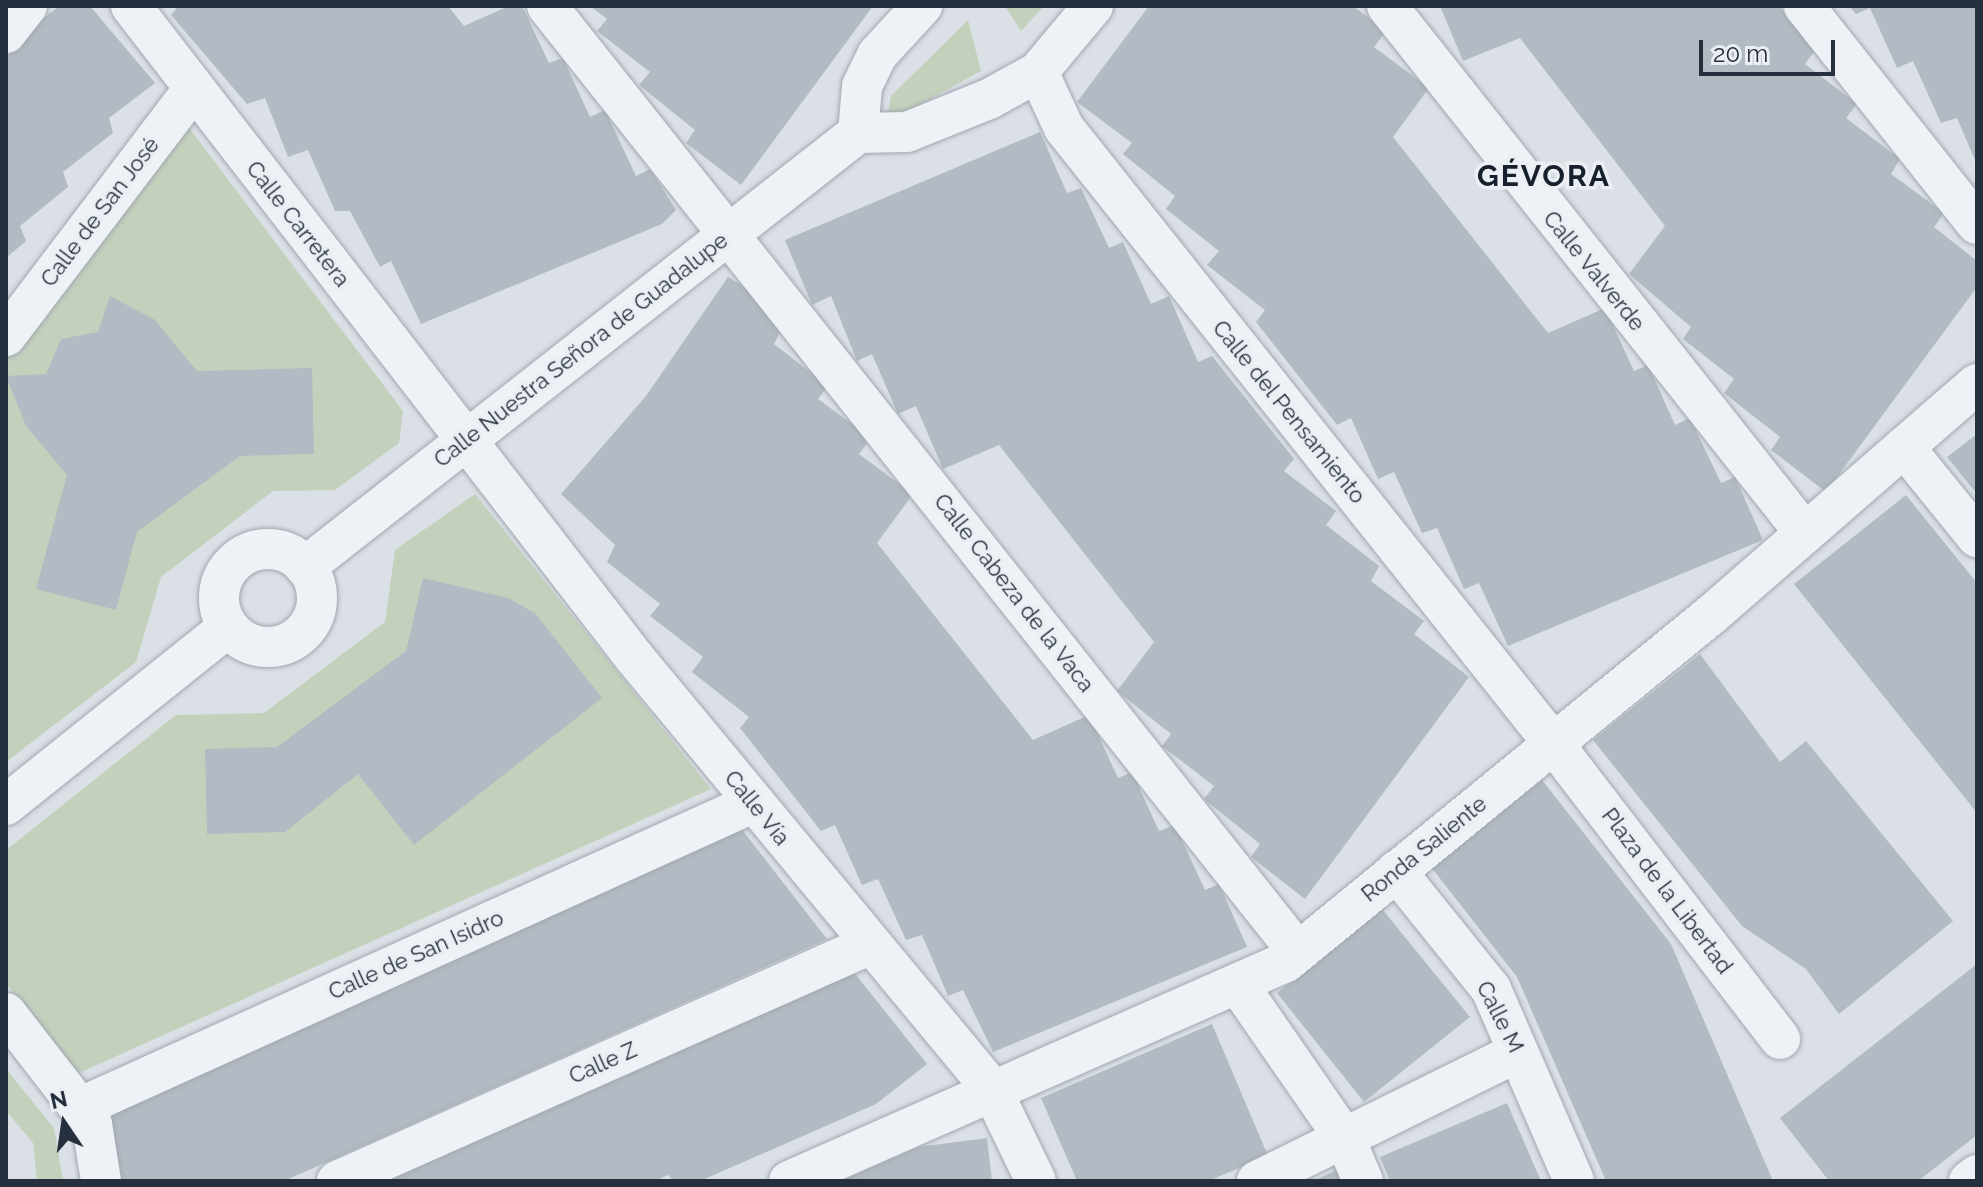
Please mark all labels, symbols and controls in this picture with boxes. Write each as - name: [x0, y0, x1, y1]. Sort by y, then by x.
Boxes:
- scale bar: [1703, 24, 1839, 74]
- text: 20 m: [1713, 39, 1768, 68]
- street label: Calle de San José: [35, 132, 165, 292]
- street label: Calle Carretera: [241, 156, 355, 292]
- district label: GÉVORA: [1477, 158, 1611, 194]
- street label: Calle Valverde: [1537, 205, 1651, 337]
- street label: Calle Nuestra Señora de Guadalupe: [429, 227, 733, 473]
- street label: Calle del Pensamiento: [1207, 315, 1371, 509]
- street label: Calle Cabeza de la Vaca: [928, 488, 1100, 698]
- street label: Calle Vía: [719, 765, 795, 851]
- street label: Ronda Saliente: [1356, 791, 1492, 907]
- street label: Plaza de la Libertad: [1596, 803, 1738, 979]
- street label: Calle de San Isidro: [325, 905, 507, 1005]
- street label: Calle M: [1471, 977, 1529, 1057]
- street label: Calle Z: [565, 1036, 641, 1090]
- north arrow: [24, 1083, 104, 1163]
- text: N: [47, 1085, 70, 1114]

